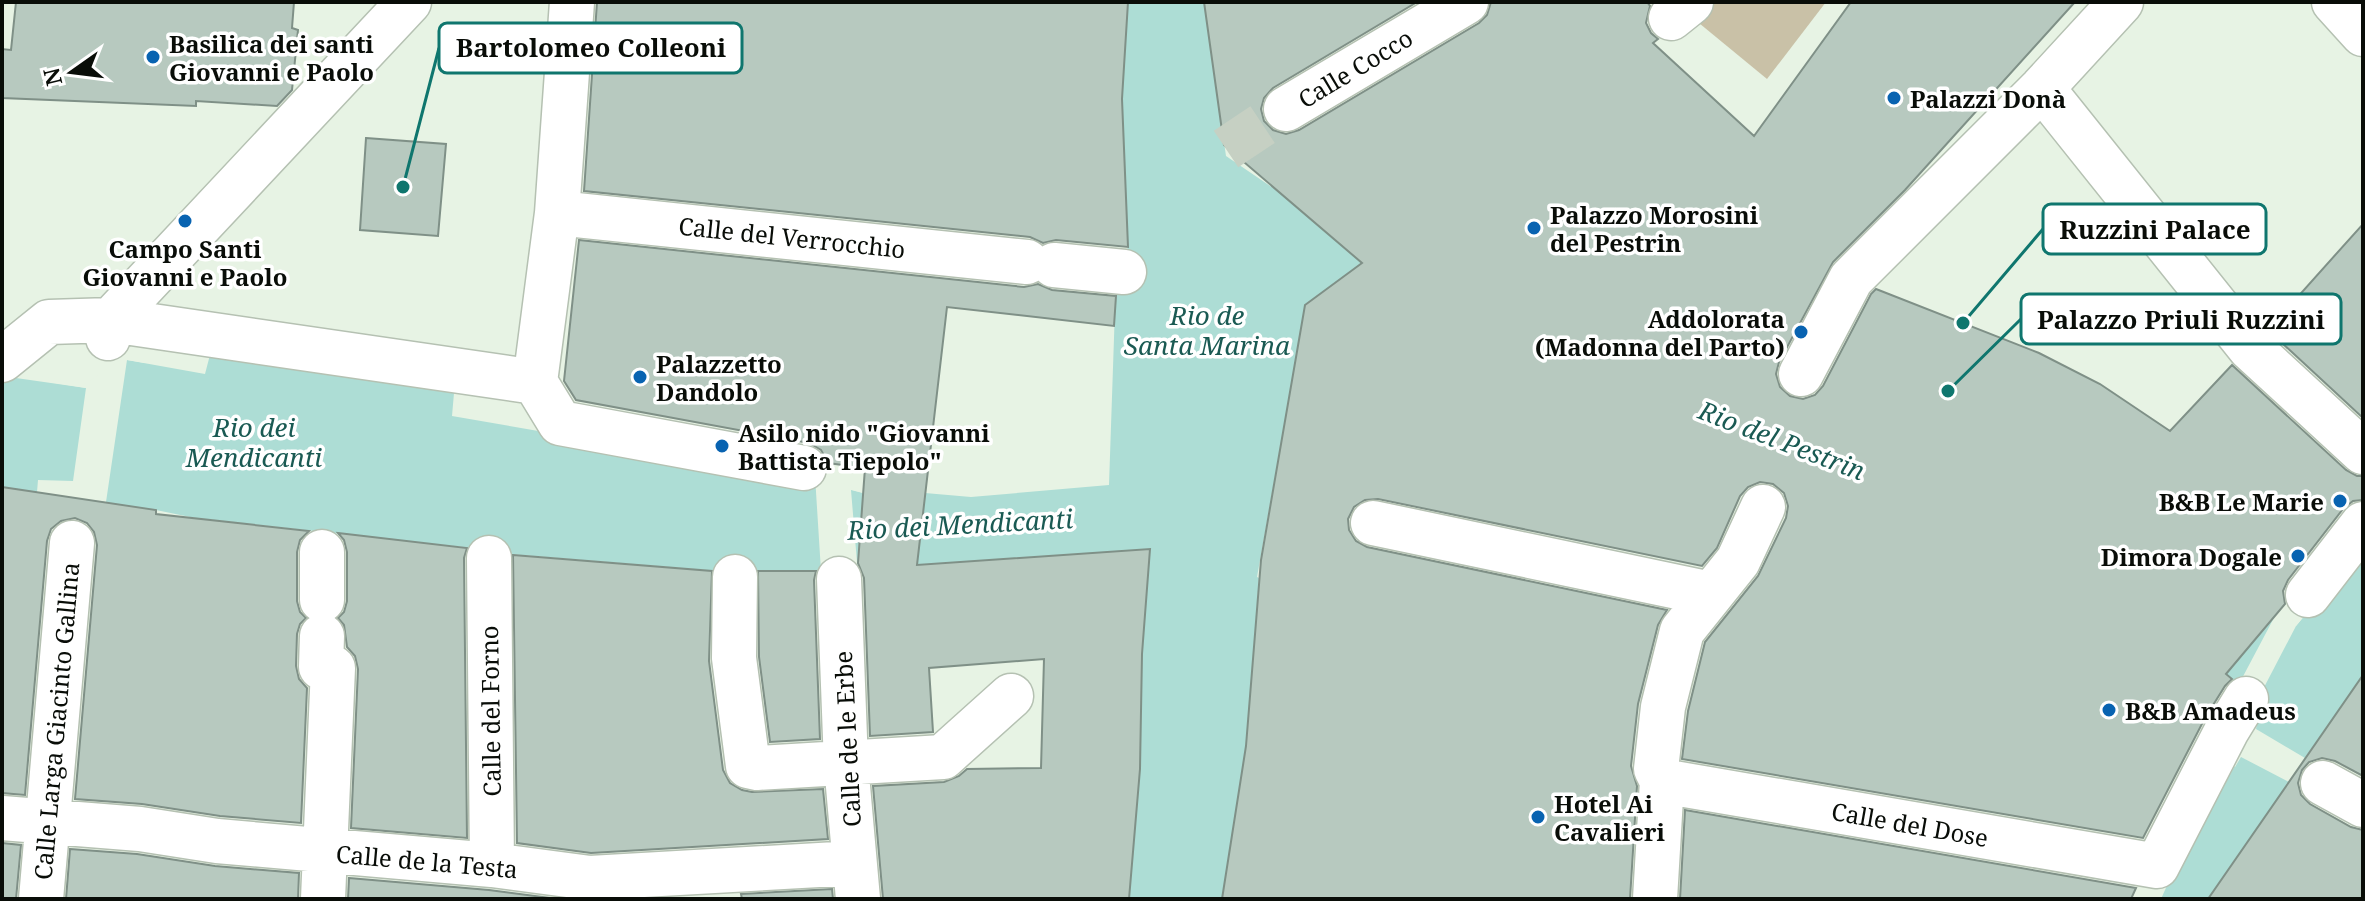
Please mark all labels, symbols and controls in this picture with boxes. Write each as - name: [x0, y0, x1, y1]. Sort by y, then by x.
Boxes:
- street label: Calle Cocco: [1292, 21, 1418, 115]
- callout: Bartolomeo Colleoni: [439, 23, 742, 73]
- place label: Basilica dei santi Giovanni e Paolo: [169, 27, 374, 88]
- text: Bartolomeo Colleoni: [456, 29, 726, 65]
- north arrow: [32, 32, 112, 112]
- marker: Basilica dei santi Giovanni e Paolo: [144, 48, 162, 66]
- text: N: [35, 65, 68, 89]
- place label: Palazzi Donà: [1910, 82, 2066, 115]
- marker: Palazzi Donà: [1885, 89, 1903, 107]
- place label: Palazzo Morosini del Pestrin: [1550, 198, 1759, 259]
- callout: Ruzzini Palace: [2043, 204, 2266, 254]
- street label: Calle del Verrocchio: [677, 209, 907, 265]
- text: Ruzzini Palace: [2059, 211, 2251, 247]
- marker: Campo Santi Giovanni e Paolo: [176, 212, 194, 230]
- marker: Palazzo Morosini del Pestrin: [1525, 219, 1543, 237]
- place label: Campo Santi Giovanni e Paolo: [83, 232, 287, 293]
- callout: Palazzo Priuli Ruzzini: [2021, 294, 2341, 344]
- water label: Rio de Santa Marina: [1124, 297, 1290, 363]
- text: Palazzo Priuli Ruzzini: [2037, 301, 2325, 337]
- place label: Addolorata (Madonna del Parto): [1535, 302, 1785, 363]
- marker: Addolorata (Madonna del Parto): [1792, 323, 1810, 341]
- place label: Palazzetto Dandolo: [656, 347, 782, 408]
- marker: Palazzetto Dandolo: [631, 368, 649, 386]
- water label: Rio del Pestrin: [1693, 391, 1871, 488]
- water label: Rio dei Mendicanti: [185, 409, 322, 475]
- place label: Asilo nido "Giovanni Battista Tiepolo": [738, 416, 990, 477]
- marker: Asilo nido "Giovanni Battista Tiepolo": [713, 437, 731, 455]
- place label: B&B Le Marie: [2159, 485, 2324, 518]
- marker: B&B Le Marie: [2331, 492, 2349, 510]
- water label: Rio dei Mendicanti: [845, 500, 1074, 548]
- place label: Dimora Dogale: [2101, 540, 2282, 573]
- marker: Dimora Dogale: [2289, 547, 2307, 565]
- street label: Calle Larga Giacinto Gallina: [26, 561, 86, 881]
- street label: Calle del Forno: [472, 625, 508, 797]
- street label: Calle de le Erbe: [826, 650, 868, 828]
- place label: B&B Amadeus: [2125, 694, 2296, 727]
- marker: B&B Amadeus: [2100, 701, 2118, 719]
- place label: Hotel Ai Cavalieri: [1554, 787, 1666, 848]
- street label: Calle del Dose: [1829, 794, 1991, 854]
- marker: Hotel Ai Cavalieri: [1529, 808, 1547, 826]
- street label: Calle de la Testa: [335, 837, 519, 885]

